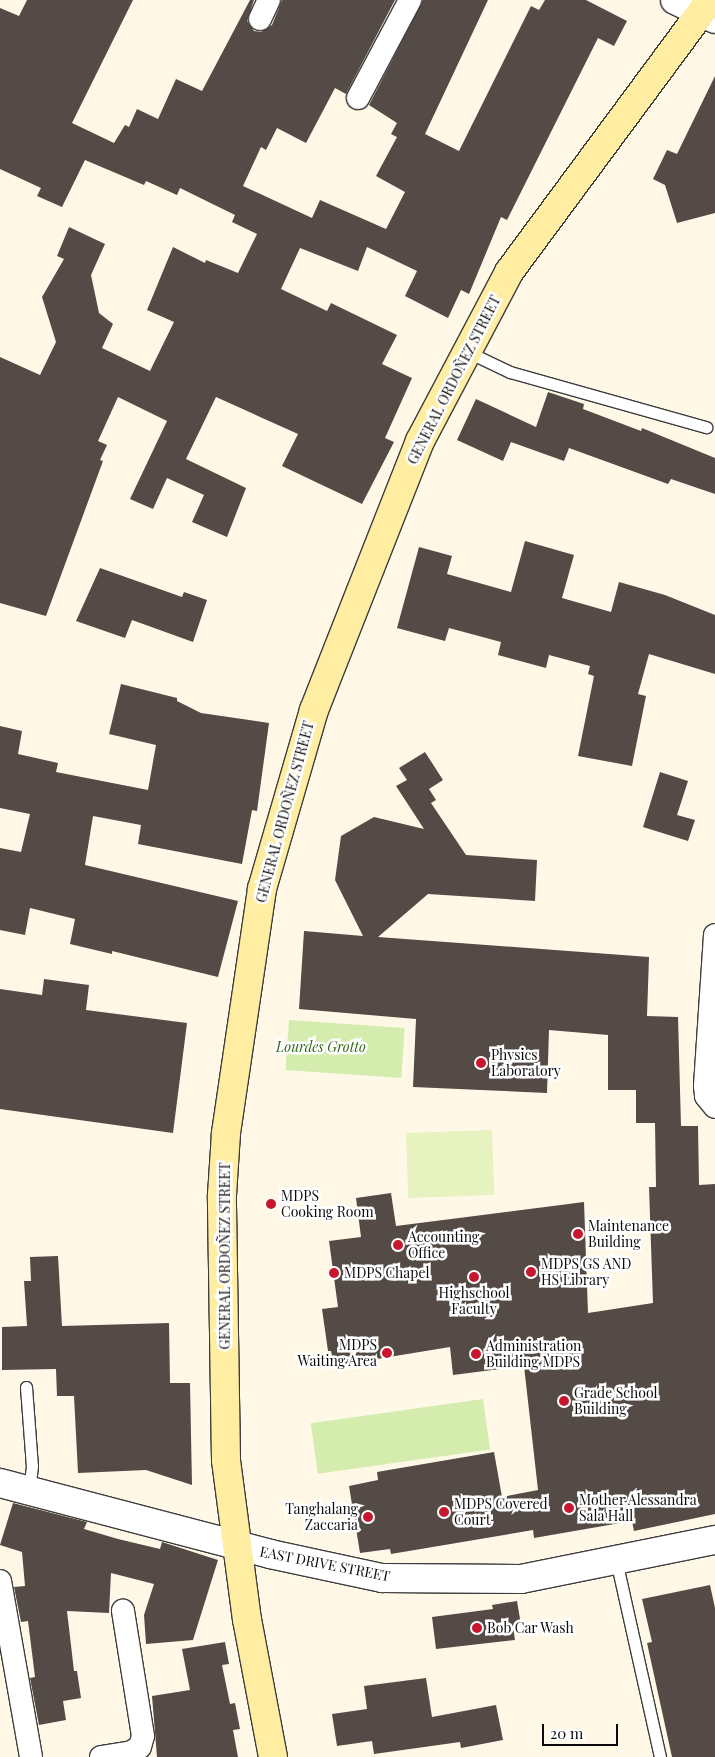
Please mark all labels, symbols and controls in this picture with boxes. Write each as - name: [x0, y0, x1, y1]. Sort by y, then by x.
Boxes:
- street label: GENERAL ORDOÑEZ STREET: [404, 293, 504, 467]
- street label: GENERAL ORDOÑEZ STREET: [253, 719, 317, 905]
- park label: Lourdes Grotto: [276, 1039, 366, 1055]
- place label: Physics Laboratory: [491, 1047, 561, 1080]
- marker: Physics Laboratory: [475, 1057, 487, 1069]
- street label: GENERAL ORDOÑEZ STREET: [217, 1162, 233, 1350]
- place label: MDPS Cooking Room: [281, 1188, 374, 1220]
- marker: MDPS Cooking Room: [265, 1198, 277, 1210]
- place label: Maintenance Building: [588, 1218, 669, 1250]
- marker: Maintenance Building: [572, 1228, 584, 1240]
- place label: Accounting Office: [408, 1229, 479, 1262]
- marker: Accounting Office: [392, 1239, 404, 1251]
- place label: MDPS GS AND HS Library: [541, 1256, 632, 1288]
- place label: MDPS Chapel: [344, 1265, 429, 1281]
- marker: MDPS GS AND HS Library: [525, 1266, 537, 1278]
- marker: MDPS Chapel: [328, 1267, 340, 1279]
- marker: Highschool Faculty: [468, 1271, 480, 1283]
- place label: Highschool Faculty: [439, 1285, 509, 1318]
- place label: MDPS Waiting Area: [297, 1337, 377, 1370]
- place label: Administration Building MDPS: [486, 1338, 581, 1370]
- marker: MDPS Waiting Area: [381, 1347, 393, 1359]
- marker: Administration Building MDPS: [470, 1348, 482, 1360]
- place label: Grade School Building: [574, 1385, 658, 1418]
- marker: Grade School Building: [558, 1395, 570, 1407]
- place label: Mother Alessandra Sala Hall: [579, 1492, 698, 1524]
- place label: MDPS Covered Court: [454, 1496, 548, 1528]
- place label: Tanghalang Zaccaria: [285, 1501, 358, 1534]
- marker: Mother Alessandra Sala Hall: [563, 1502, 575, 1514]
- marker: MDPS Covered Court: [438, 1506, 450, 1518]
- marker: Tanghalang Zaccaria: [362, 1511, 374, 1523]
- street label: EAST DRIVE STREET: [258, 1543, 392, 1585]
- place label: Bob Car Wash: [487, 1620, 575, 1636]
- marker: Bob Car Wash: [471, 1622, 483, 1634]
- scale bar: [545, 1714, 621, 1746]
- text: 20 m: [550, 1723, 583, 1743]

